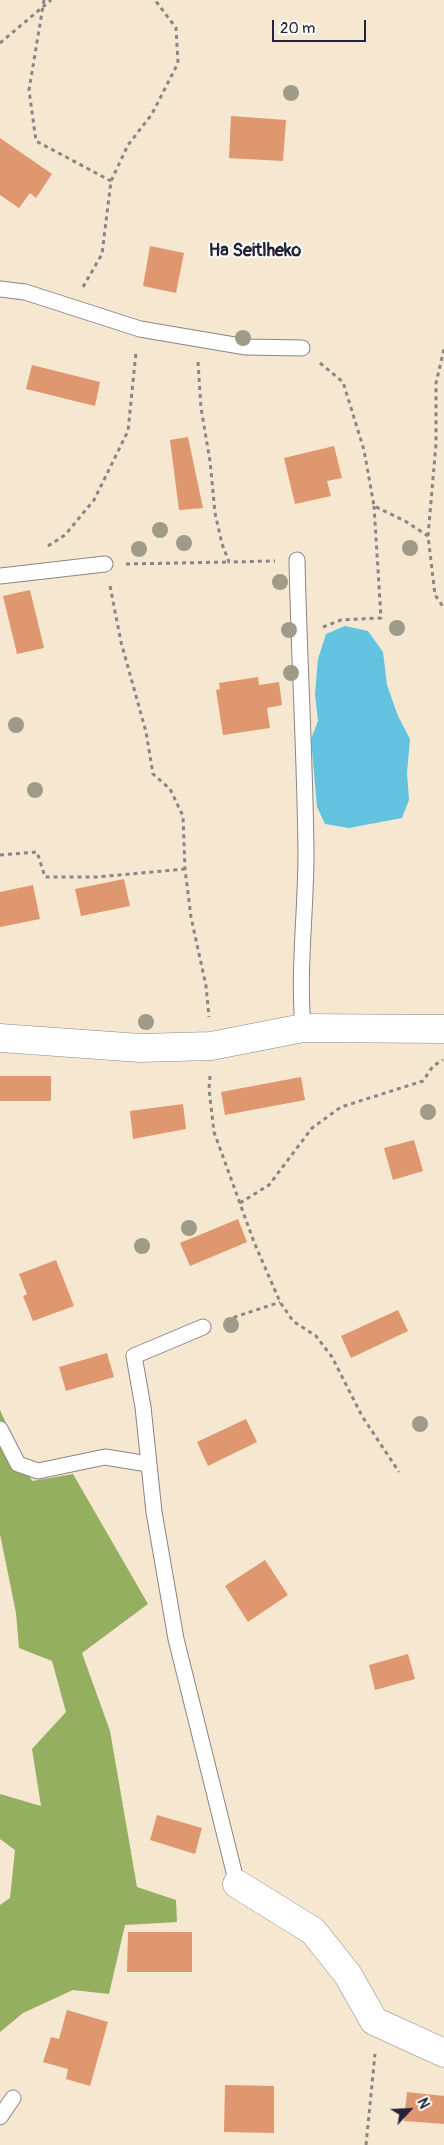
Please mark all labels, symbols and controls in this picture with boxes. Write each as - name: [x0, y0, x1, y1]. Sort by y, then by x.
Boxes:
- scale bar: [274, 10, 368, 42]
- text: 20 m: [280, 19, 315, 38]
- district label: Ha Seitlheko: [209, 240, 301, 262]
- north arrow: [384, 2085, 434, 2135]
- text: N: [413, 2096, 433, 2111]

